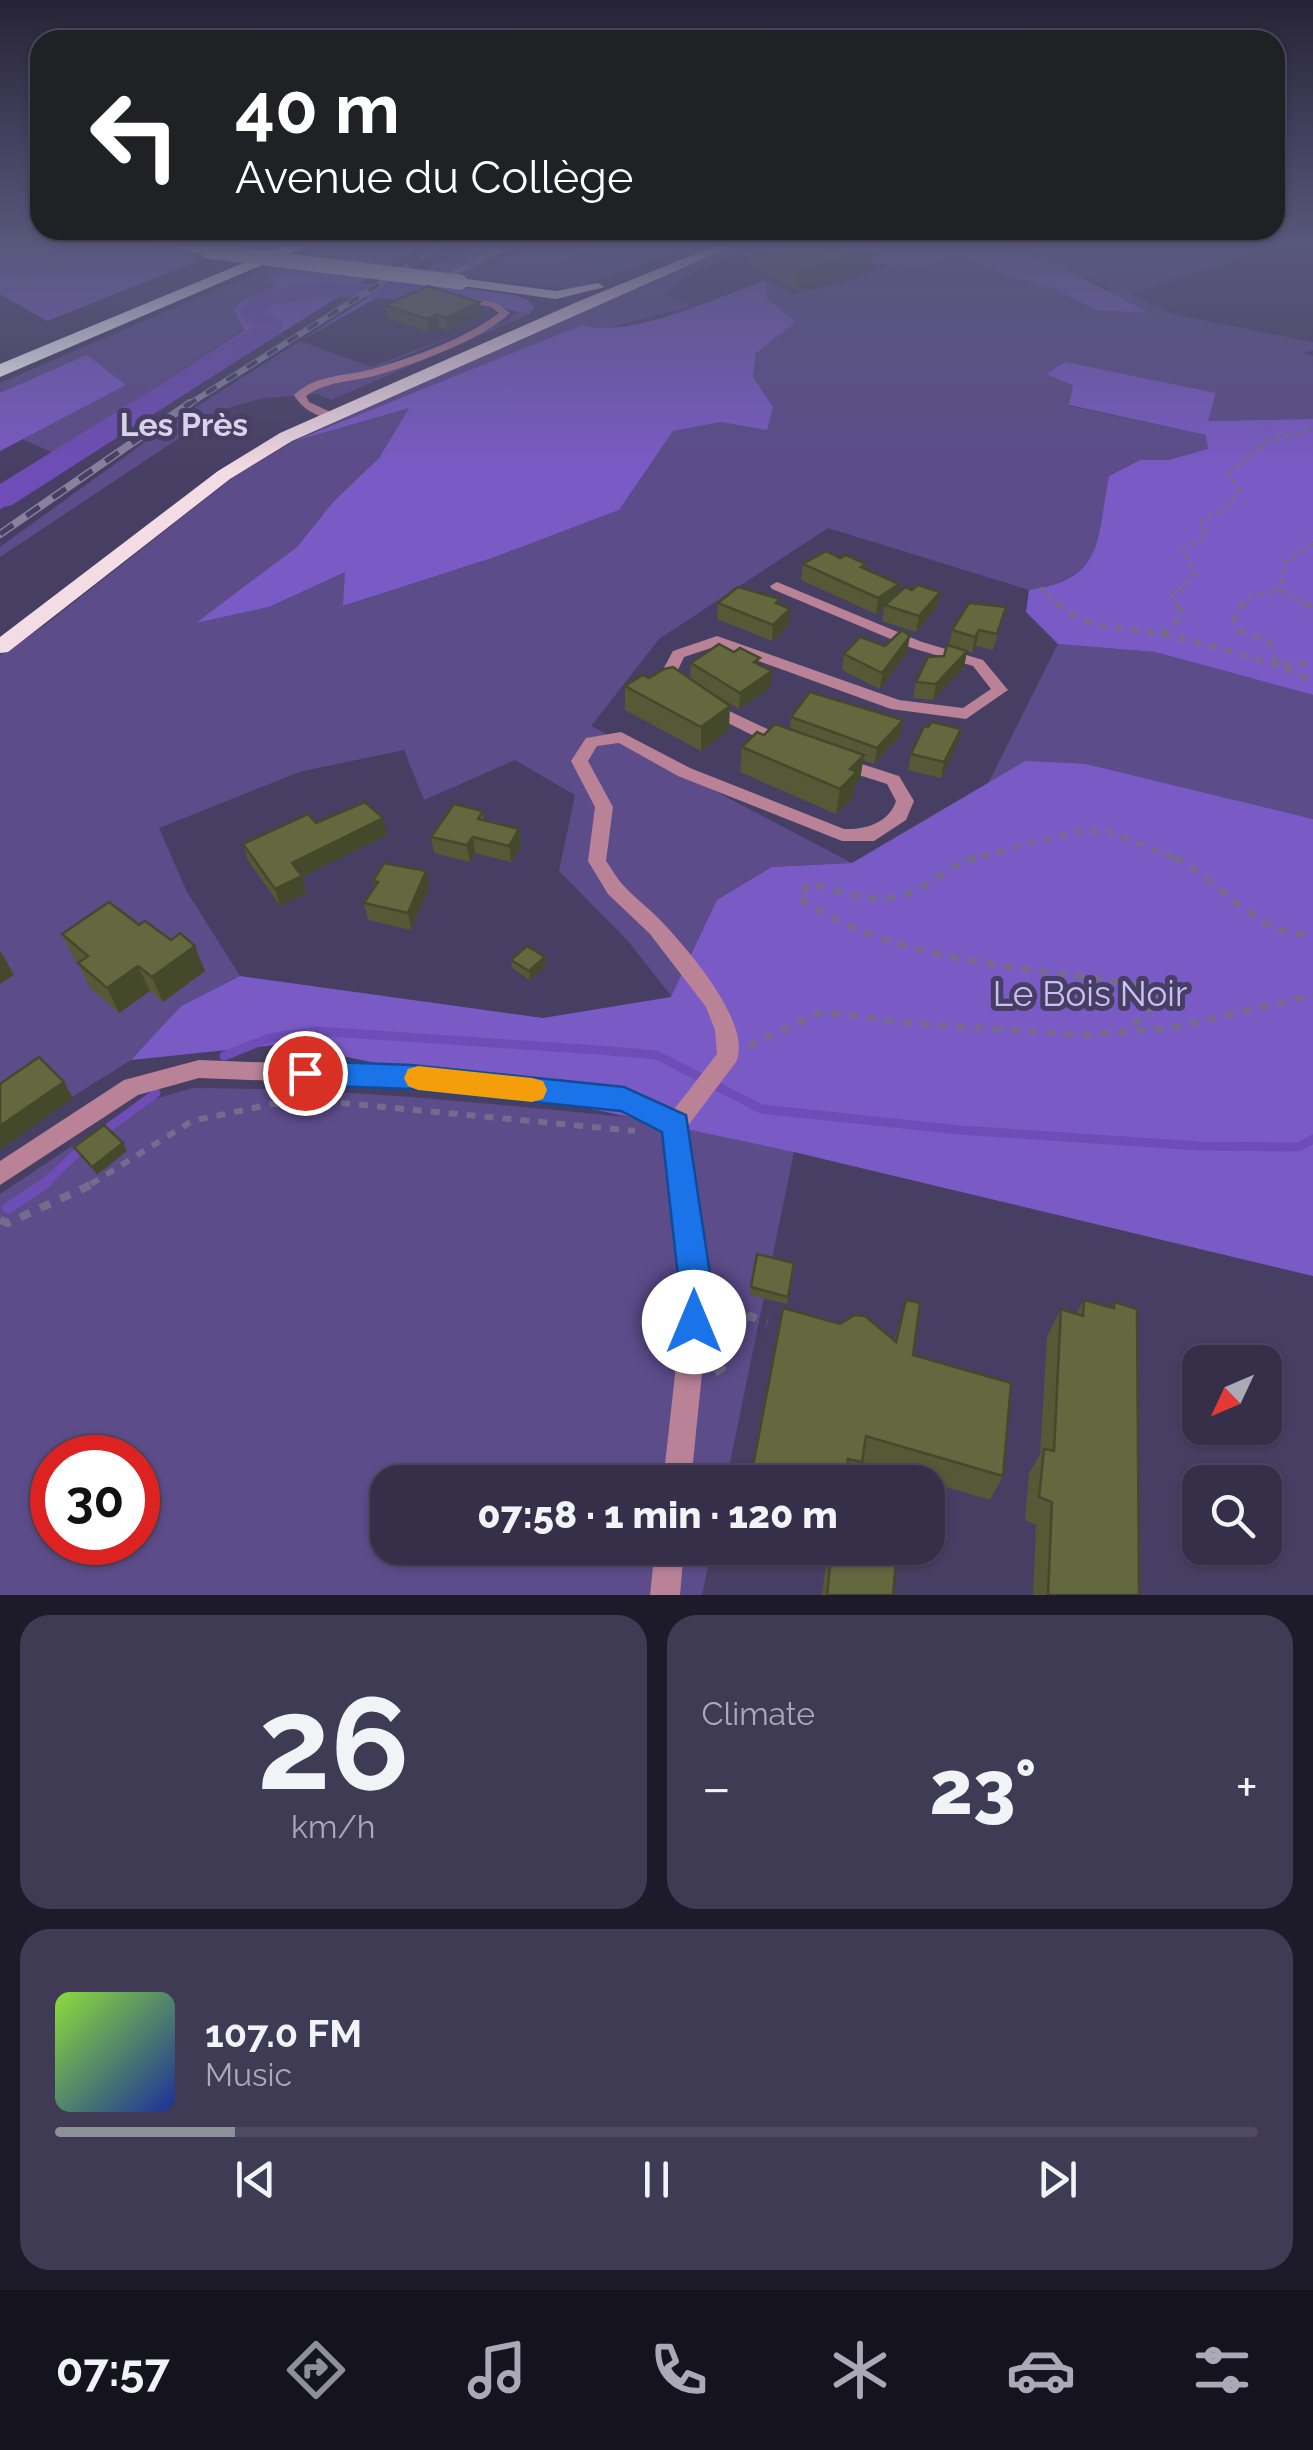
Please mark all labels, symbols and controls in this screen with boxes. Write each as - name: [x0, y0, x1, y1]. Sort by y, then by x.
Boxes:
- text: 40 m: [235, 67, 400, 149]
- icon: left: [70, 70, 200, 200]
- text: Avenue du Collège: [235, 151, 633, 204]
- district label: Les Près: [120, 406, 248, 443]
- park label: Le Bois Noir: [993, 973, 1187, 1014]
- pin: [263, 1031, 348, 1116]
- icon: arrive: [278, 1046, 333, 1101]
- position arrow: [642, 1270, 746, 1374]
- north arrow: [1182, 1345, 1282, 1445]
- map controls: [1182, 1345, 1282, 1565]
- speed limit sign: 30: [30, 1435, 160, 1565]
- button: search: [1182, 1465, 1282, 1565]
- text: 07:58 · 1 min · 120 m: [477, 1492, 838, 1537]
- text: 26: [257, 1667, 409, 1819]
- text: Climate: [702, 1695, 815, 1732]
- text: 23°: [930, 1743, 1037, 1832]
- text: −: [702, 1755, 731, 1820]
- text: +: [1235, 1755, 1258, 1820]
- text: km/h: [291, 1808, 375, 1845]
- text: 107.0 FM: [205, 2011, 362, 2056]
- text: Music: [205, 2056, 292, 2093]
- icon: previous: [228, 2152, 283, 2207]
- icon: pause: [629, 2152, 684, 2207]
- icon: next: [1030, 2152, 1085, 2207]
- icon: directions: [281, 2335, 351, 2405]
- icon: music: [462, 2335, 532, 2405]
- icon: phone: [644, 2335, 714, 2405]
- icon: climate: [825, 2335, 895, 2405]
- icon: car: [1006, 2335, 1076, 2405]
- icon: filters: [1187, 2335, 1257, 2405]
- text: 07:57: [56, 2344, 170, 2397]

